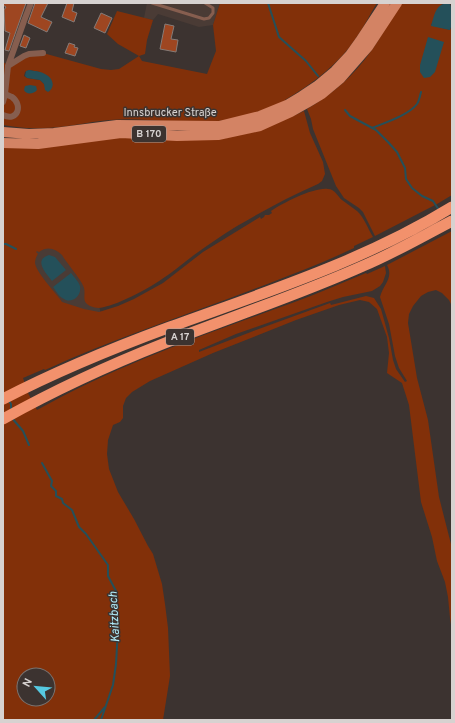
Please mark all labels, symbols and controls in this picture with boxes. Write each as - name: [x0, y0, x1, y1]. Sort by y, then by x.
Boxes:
- street label: Innsbrucker Straße: [123, 106, 217, 120]
- road number: B 170: [132, 126, 166, 142]
- road number: A 17: [166, 329, 194, 345]
- water label: Kaitzbach: [106, 591, 124, 643]
- north arrow: [16, 667, 56, 707]
- text: N: [20, 676, 36, 690]

